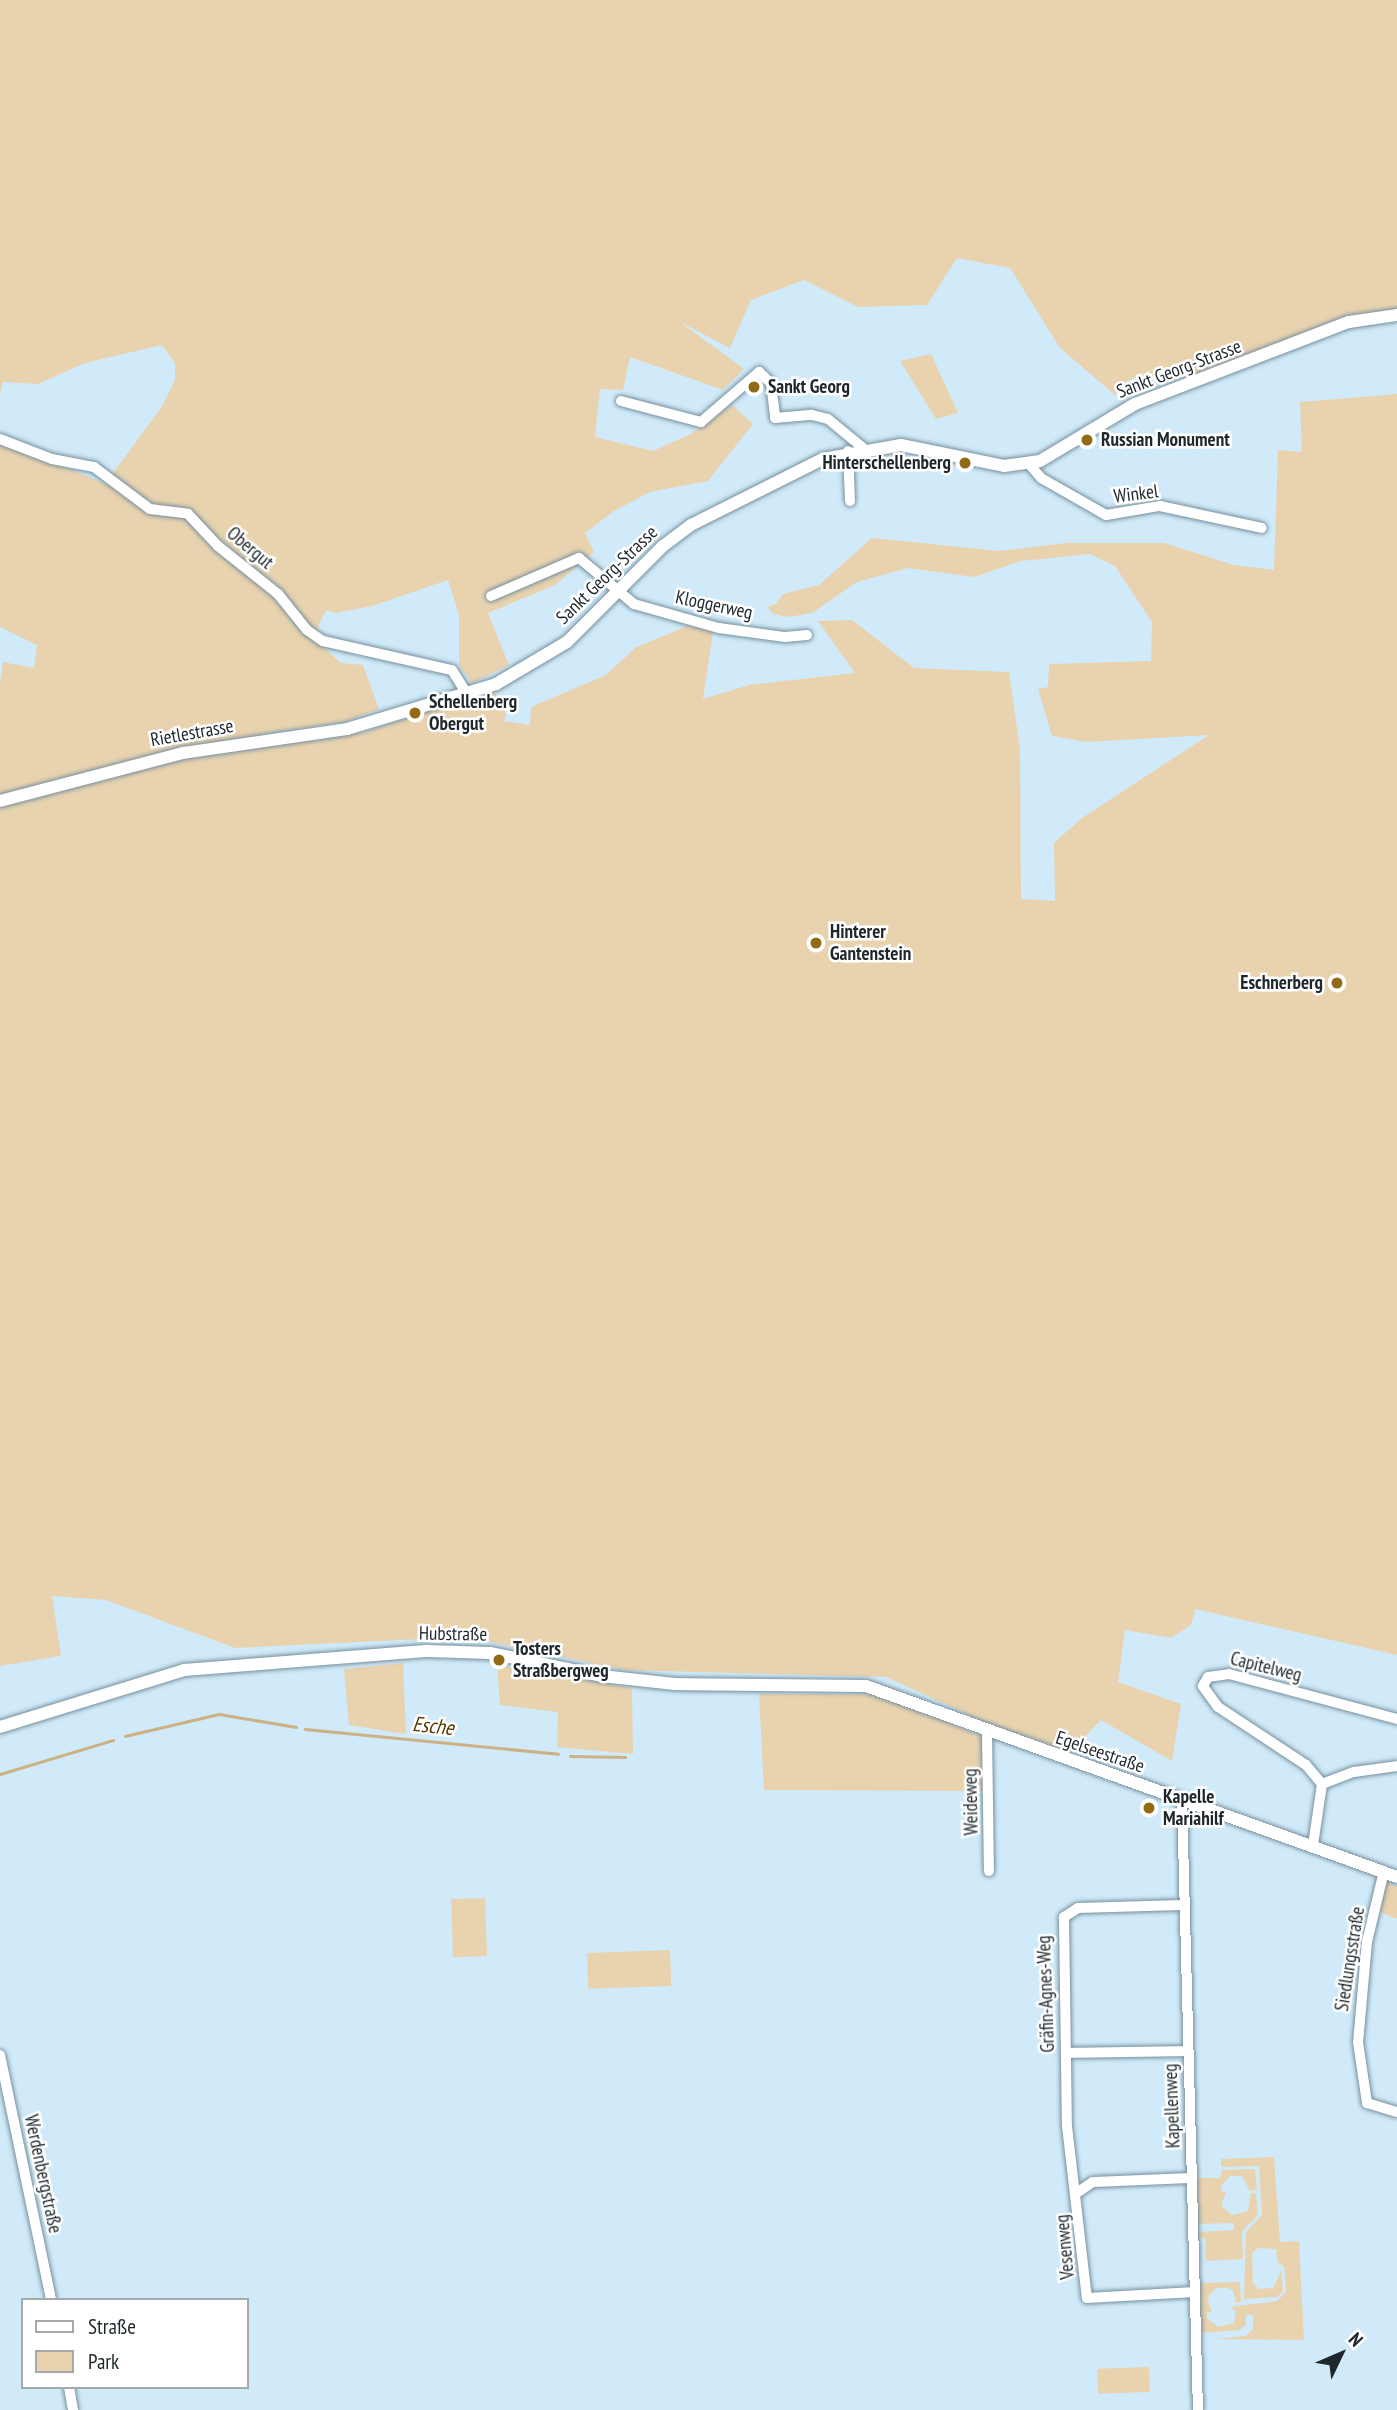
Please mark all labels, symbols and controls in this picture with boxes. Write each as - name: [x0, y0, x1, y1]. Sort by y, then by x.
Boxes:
- street label: Sankt Georg-Strasse: [1113, 335, 1245, 403]
- place label: Sankt Georg: [768, 376, 850, 398]
- marker: Sankt Georg: [746, 379, 762, 395]
- place label: Russian Monument: [1101, 429, 1230, 451]
- marker: Russian Monument: [1079, 432, 1095, 448]
- place label: Hinterschellenberg: [822, 452, 951, 474]
- marker: Hinterschellenberg: [957, 455, 973, 471]
- street label: Winkel: [1112, 480, 1160, 508]
- street label: Sankt Georg-Strasse: [552, 521, 662, 629]
- street label: Obergut: [222, 522, 278, 574]
- street label: Kloggerweg: [673, 586, 755, 624]
- place label: Schellenberg Obergut: [429, 691, 517, 735]
- marker: Schellenberg Obergut: [407, 705, 423, 721]
- street label: Rietlestrasse: [149, 715, 235, 751]
- place label: Hinterer Gantenstein: [830, 921, 911, 965]
- marker: Hinterer Gantenstein: [808, 935, 824, 951]
- place label: Eschnerberg: [1240, 972, 1323, 994]
- marker: Eschnerberg: [1329, 975, 1345, 991]
- street label: Hubstraße: [419, 1622, 487, 1646]
- place label: Tosters Straßbergweg: [513, 1638, 609, 1682]
- street label: Capitelweg: [1228, 1647, 1304, 1687]
- marker: Tosters Straßbergweg: [491, 1652, 507, 1668]
- water label: Esche: [411, 1711, 455, 1741]
- street label: Egelseestraße: [1053, 1726, 1147, 1778]
- street label: Weideweg: [959, 1768, 983, 1836]
- place label: Kapelle Mariahilf: [1163, 1786, 1224, 1830]
- marker: Kapelle Mariahilf: [1141, 1800, 1157, 1816]
- street label: Siedlungsstraße: [1330, 1905, 1370, 2013]
- street label: Gräfin-Agnes-Weg: [1033, 1935, 1059, 2053]
- street label: Kapellenweg: [1159, 2063, 1185, 2149]
- street label: Werdenbergstraße: [19, 2113, 67, 2235]
- street label: Vesenweg: [1051, 2213, 1079, 2281]
- legend: [21, 2298, 248, 2389]
- text: Straße: [88, 2313, 136, 2340]
- north arrow: [1306, 2319, 1376, 2389]
- text: N: [1344, 2327, 1368, 2351]
- text: Park: [88, 2348, 119, 2375]

